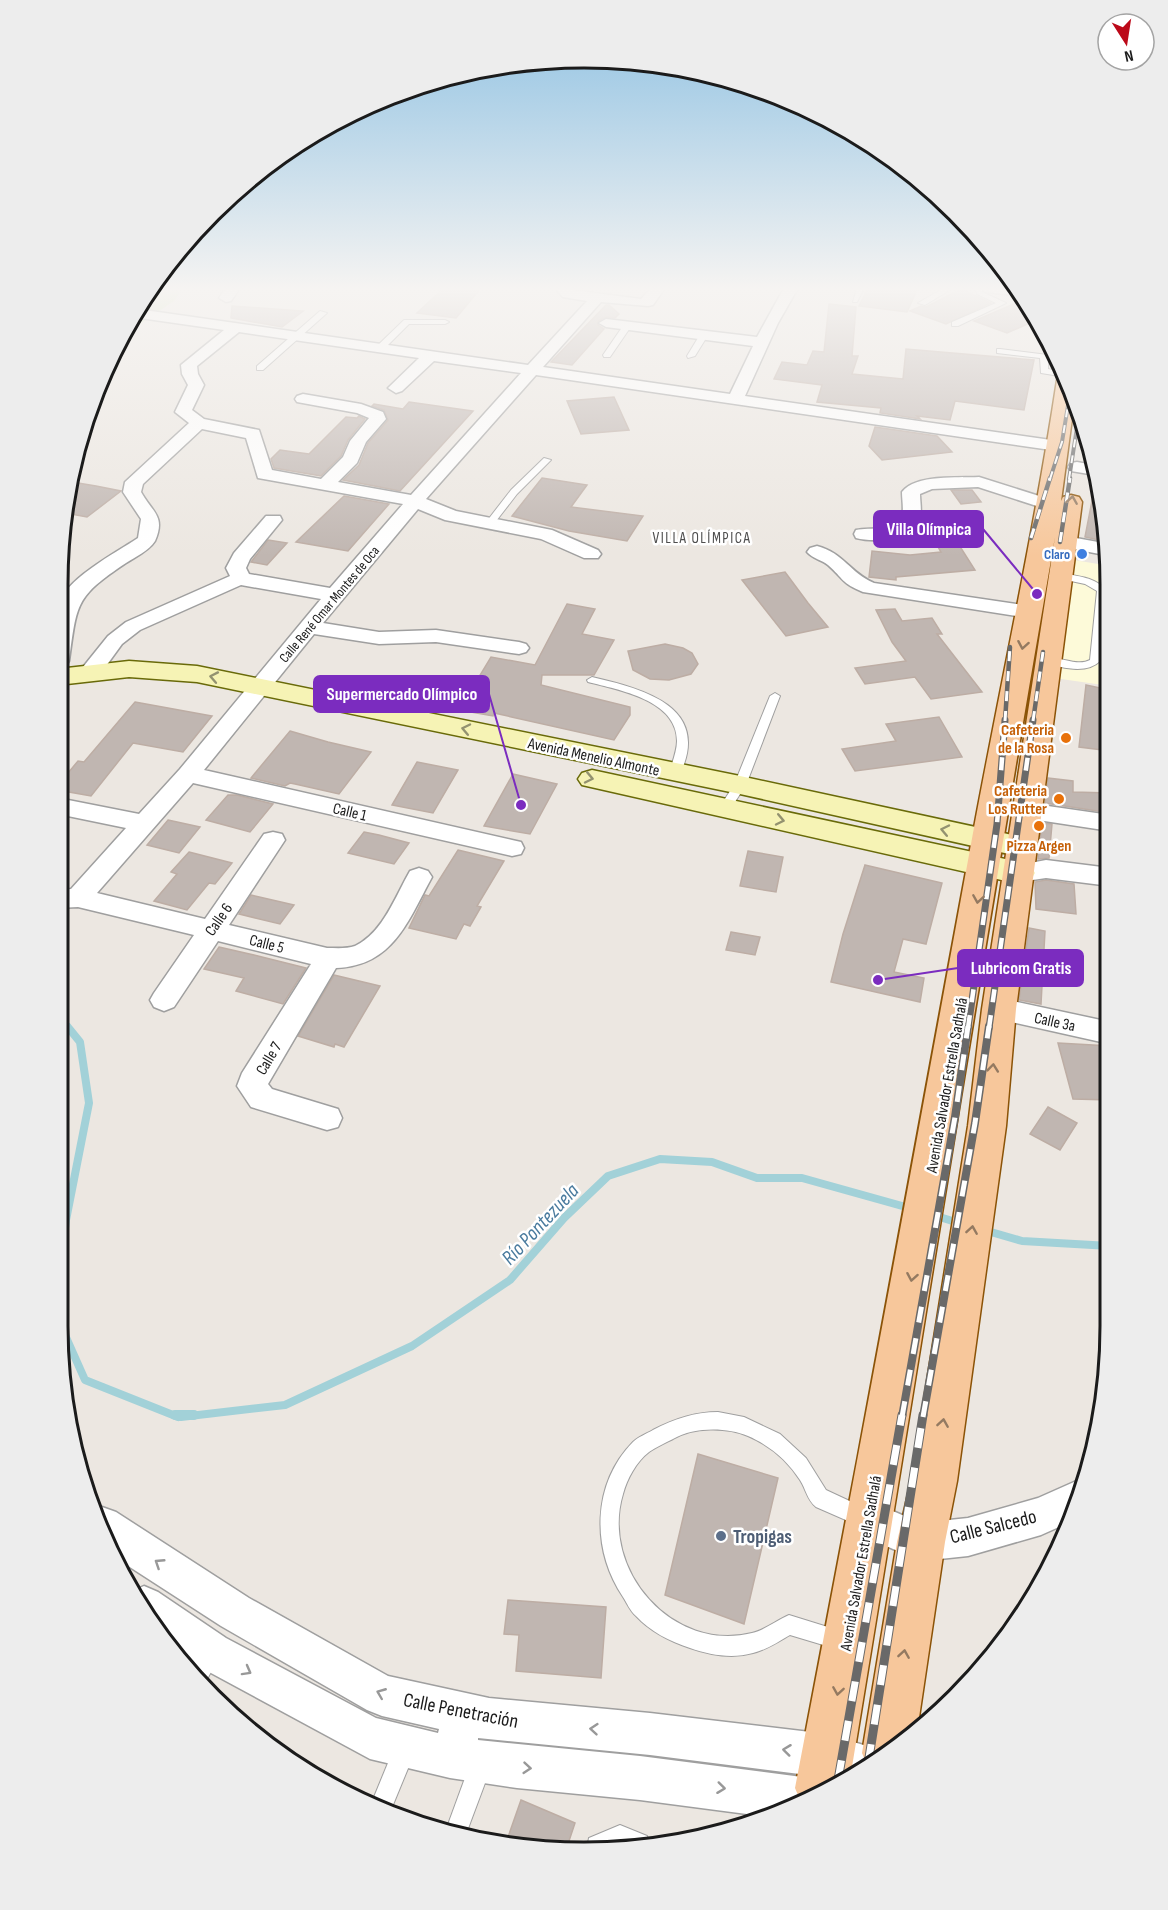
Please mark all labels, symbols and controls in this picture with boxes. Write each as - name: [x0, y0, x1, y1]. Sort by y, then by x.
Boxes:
- north arrow: [1096, 12, 1156, 72]
- text: N: [1123, 45, 1135, 65]
- one-way arrow: [1065, 496, 1077, 505]
- callout: Villa Olímpica: [874, 511, 983, 547]
- text: Villa Olímpica: [887, 519, 971, 540]
- district label: VILLA OLÍMPICA: [653, 529, 751, 548]
- street label: Calle René Omar Montes de Oca: [276, 543, 383, 666]
- place label: Claro: [1044, 546, 1070, 563]
- marker: Claro: [1075, 547, 1089, 561]
- one-way arrow: [1017, 640, 1030, 650]
- one-way arrow: [209, 671, 219, 684]
- callout: Supermercado Olímpico: [314, 676, 489, 712]
- text: Supermercado Olímpico: [327, 684, 478, 705]
- place label: Cafeteria de la Rosa: [998, 721, 1054, 758]
- one-way arrow: [462, 723, 472, 736]
- marker: Cafeteria de la Rosa: [1059, 731, 1073, 745]
- street label: Avenida Menelio Almonte: [525, 734, 661, 781]
- one-way arrow: [584, 771, 594, 784]
- place label: Cafeteria Los Rutter: [988, 782, 1047, 819]
- marker: Cafeteria Los Rutter: [1052, 792, 1066, 806]
- street label: Calle 1: [331, 799, 369, 826]
- one-way arrow: [774, 813, 784, 826]
- marker: Pizza Argen: [1032, 819, 1046, 833]
- one-way arrow: [940, 824, 950, 837]
- place label: Pizza Argen: [1007, 837, 1071, 856]
- one-way arrow: [972, 893, 985, 903]
- street label: Calle 6: [201, 900, 237, 940]
- street label: Calle 5: [247, 931, 286, 958]
- callout: Lubricom Gratis: [958, 950, 1083, 986]
- text: Lubricom Gratis: [971, 958, 1071, 979]
- street label: Avenida Salvador Estrella Sadhalá: [923, 996, 972, 1175]
- street label: Calle 3a: [1032, 1009, 1077, 1036]
- street label: Calle 7: [252, 1038, 287, 1079]
- one-way arrow: [986, 1063, 999, 1072]
- water label: Río Pontezuela: [496, 1178, 585, 1270]
- one-way arrow: [965, 1226, 977, 1235]
- one-way arrow: [906, 1272, 919, 1282]
- one-way arrow: [936, 1419, 948, 1428]
- street label: Avenida Salvador Estrella Sadhalá: [837, 1474, 886, 1653]
- street label: Calle Salcedo: [947, 1505, 1039, 1549]
- place label: Tropigas: [733, 1525, 792, 1549]
- marker: Tropigas: [714, 1529, 728, 1543]
- one-way arrow: [155, 1559, 166, 1570]
- one-way arrow: [897, 1649, 909, 1658]
- one-way arrow: [241, 1664, 251, 1675]
- one-way arrow: [832, 1686, 845, 1696]
- one-way arrow: [377, 1688, 388, 1700]
- street label: Calle Penetración: [401, 1688, 520, 1734]
- one-way arrow: [589, 1723, 598, 1736]
- one-way arrow: [783, 1745, 792, 1757]
- one-way arrow: [522, 1761, 531, 1774]
- one-way arrow: [716, 1782, 725, 1794]

